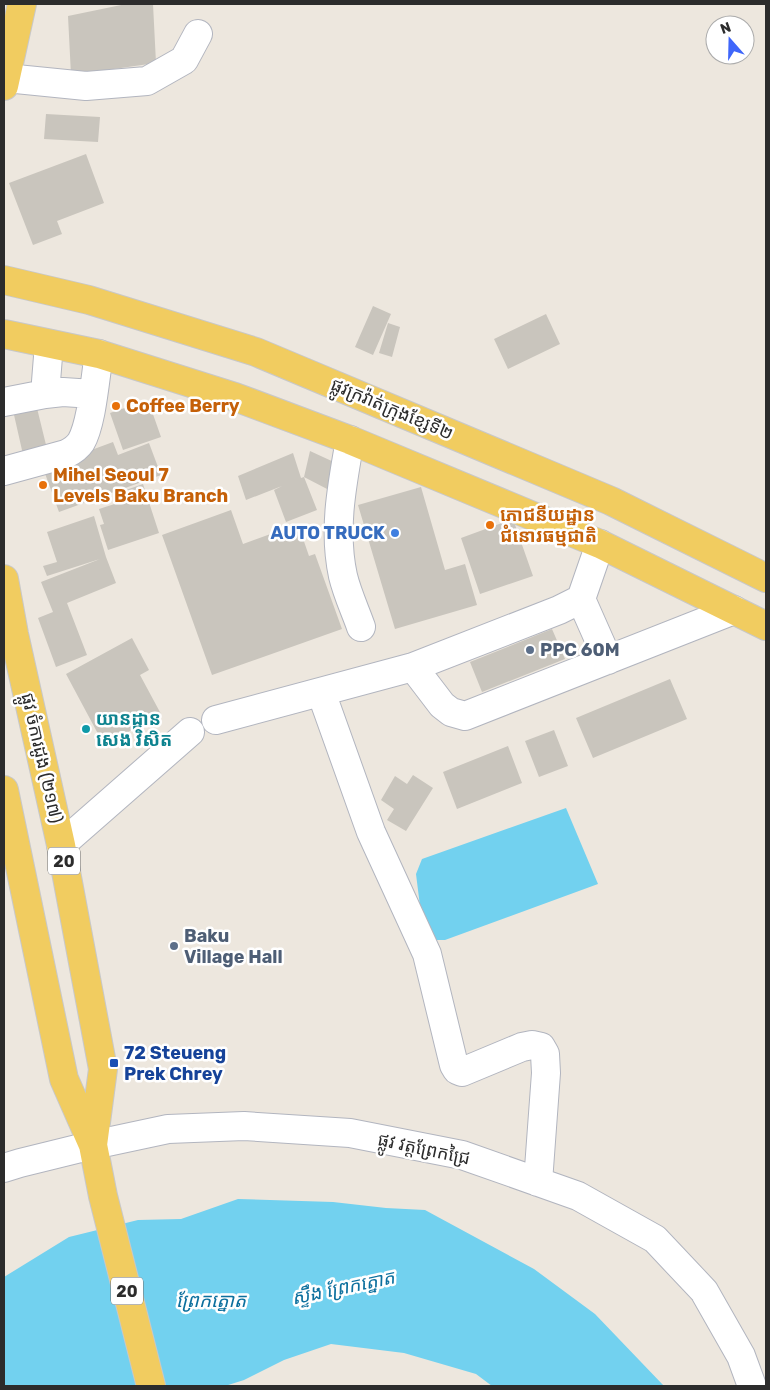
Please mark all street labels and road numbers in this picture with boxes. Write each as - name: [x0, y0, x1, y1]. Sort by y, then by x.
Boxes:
- street label: ផ្លូវក្រវ៉ាត់ក្រុងខ្សែទី២: [325, 373, 457, 450]
- street label: ផ្លូវ ចំការដូង (២១៧): [11, 691, 68, 827]
- road number: 20: [48, 848, 80, 874]
- street label: ផ្លូវ វត្តព្រែកជ្រៃ: [375, 1127, 472, 1175]
- road number: 20: [111, 1278, 143, 1304]

